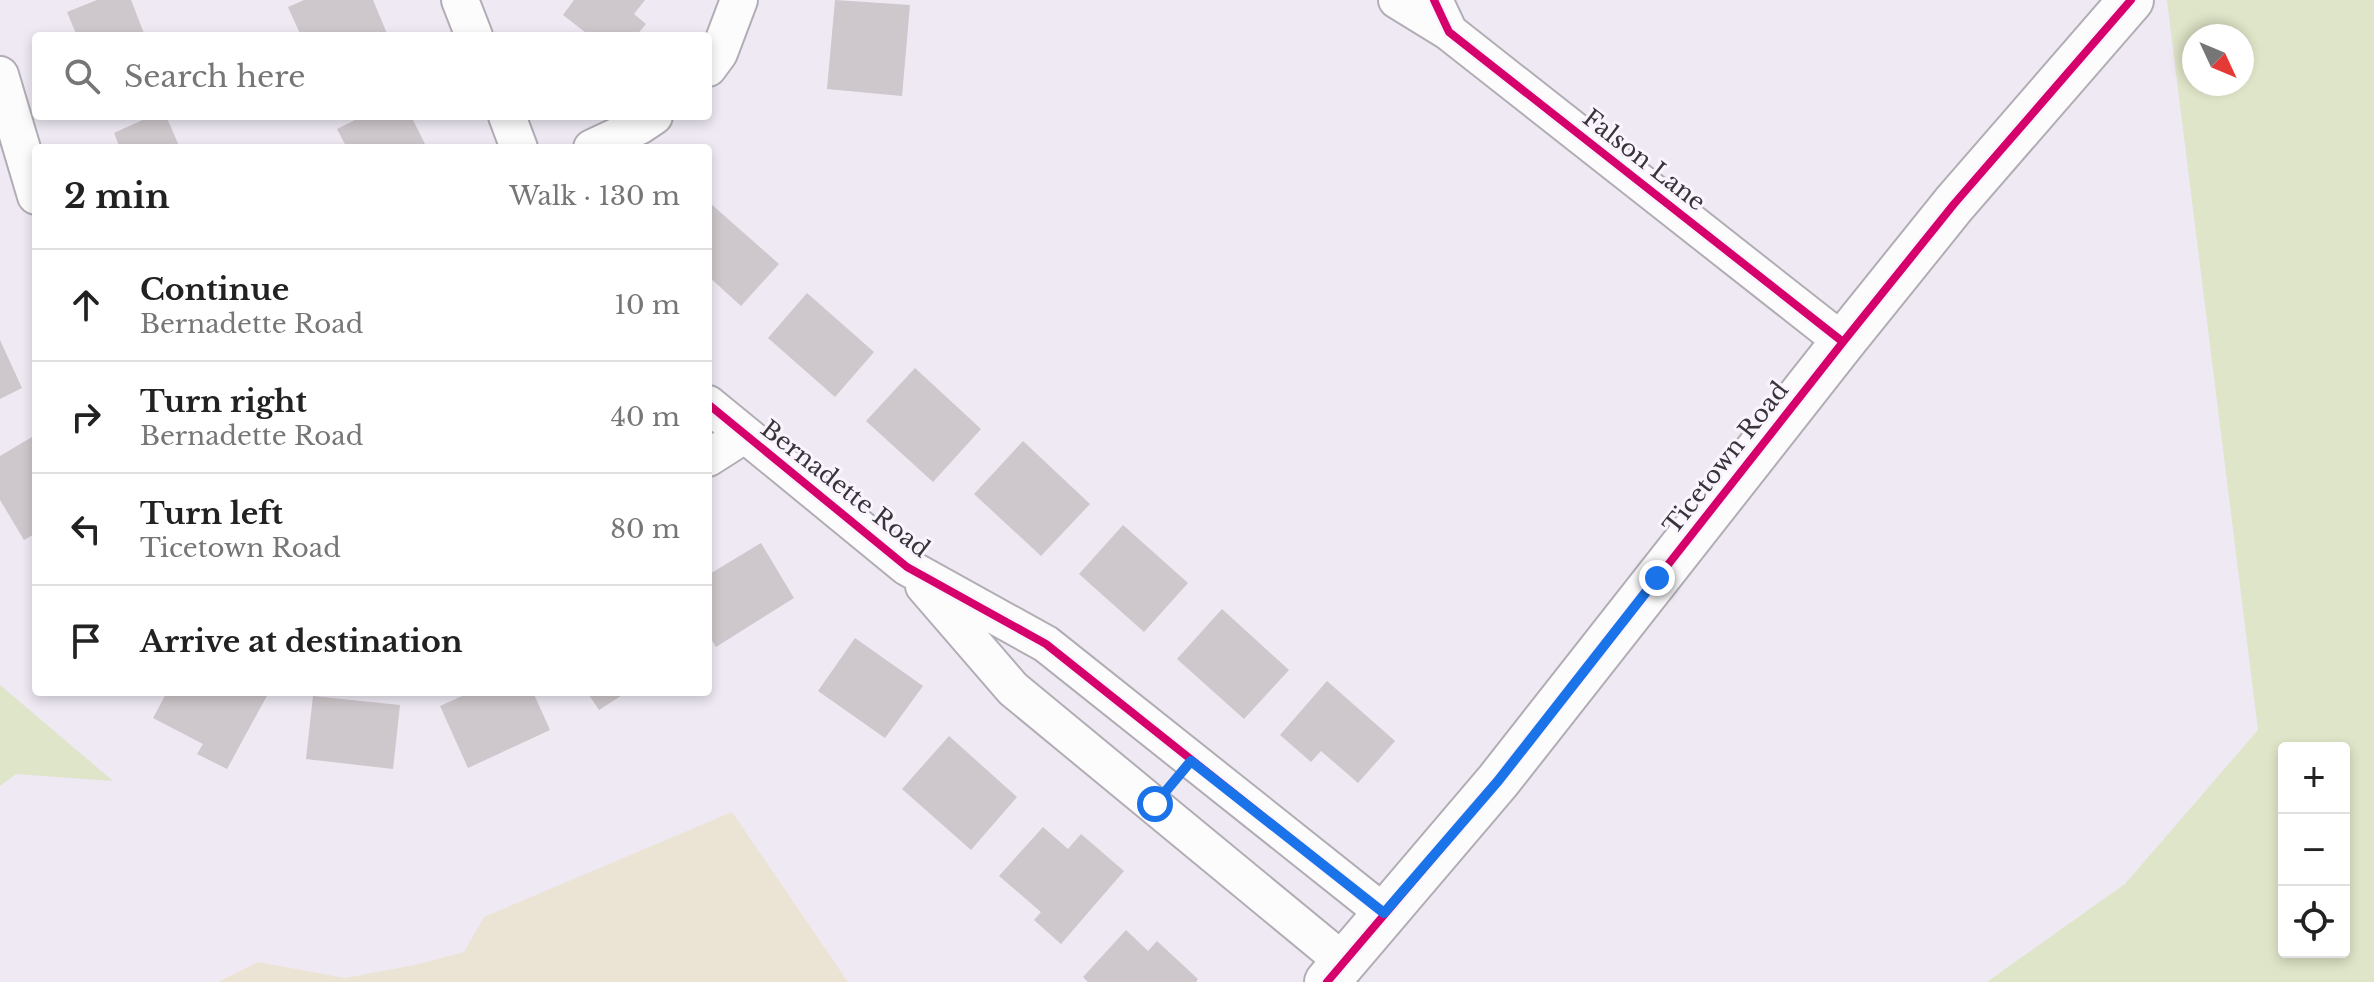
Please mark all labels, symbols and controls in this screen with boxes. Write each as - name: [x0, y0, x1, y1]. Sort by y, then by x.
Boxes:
- north arrow: [2182, 24, 2254, 96]
- search box: [32, 32, 712, 120]
- icon: search: [60, 54, 104, 98]
- text: Search here: [124, 58, 305, 95]
- street label: Falson Lane: [1577, 103, 1711, 216]
- text: 2 min: [64, 175, 170, 217]
- text: Walk · 130 m: [509, 180, 680, 212]
- text: Continue: [140, 271, 289, 308]
- icon: ahead: [64, 283, 108, 327]
- text: 10 m: [614, 289, 680, 321]
- text: Bernadette Road: [140, 308, 363, 340]
- street label: Ticetown Road: [1657, 376, 1794, 540]
- text: Turn right: [140, 383, 307, 420]
- icon: right: [64, 395, 108, 439]
- text: 40 m: [611, 401, 680, 433]
- street label: Bernadette Road: [755, 414, 935, 563]
- text: Bernadette Road: [140, 420, 363, 452]
- text: Turn left: [140, 495, 283, 532]
- icon: left: [64, 507, 108, 551]
- text: 80 m: [610, 513, 680, 545]
- text: Ticetown Road: [140, 532, 341, 564]
- route end: [1639, 560, 1675, 596]
- icon: arrive: [64, 619, 108, 663]
- text: Arrive at destination: [140, 623, 463, 660]
- map controls: [2278, 742, 2350, 958]
- button: +: [2278, 742, 2350, 814]
- route start: [1137, 786, 1173, 822]
- button: −: [2278, 814, 2350, 886]
- button: locate: [2278, 886, 2350, 958]

